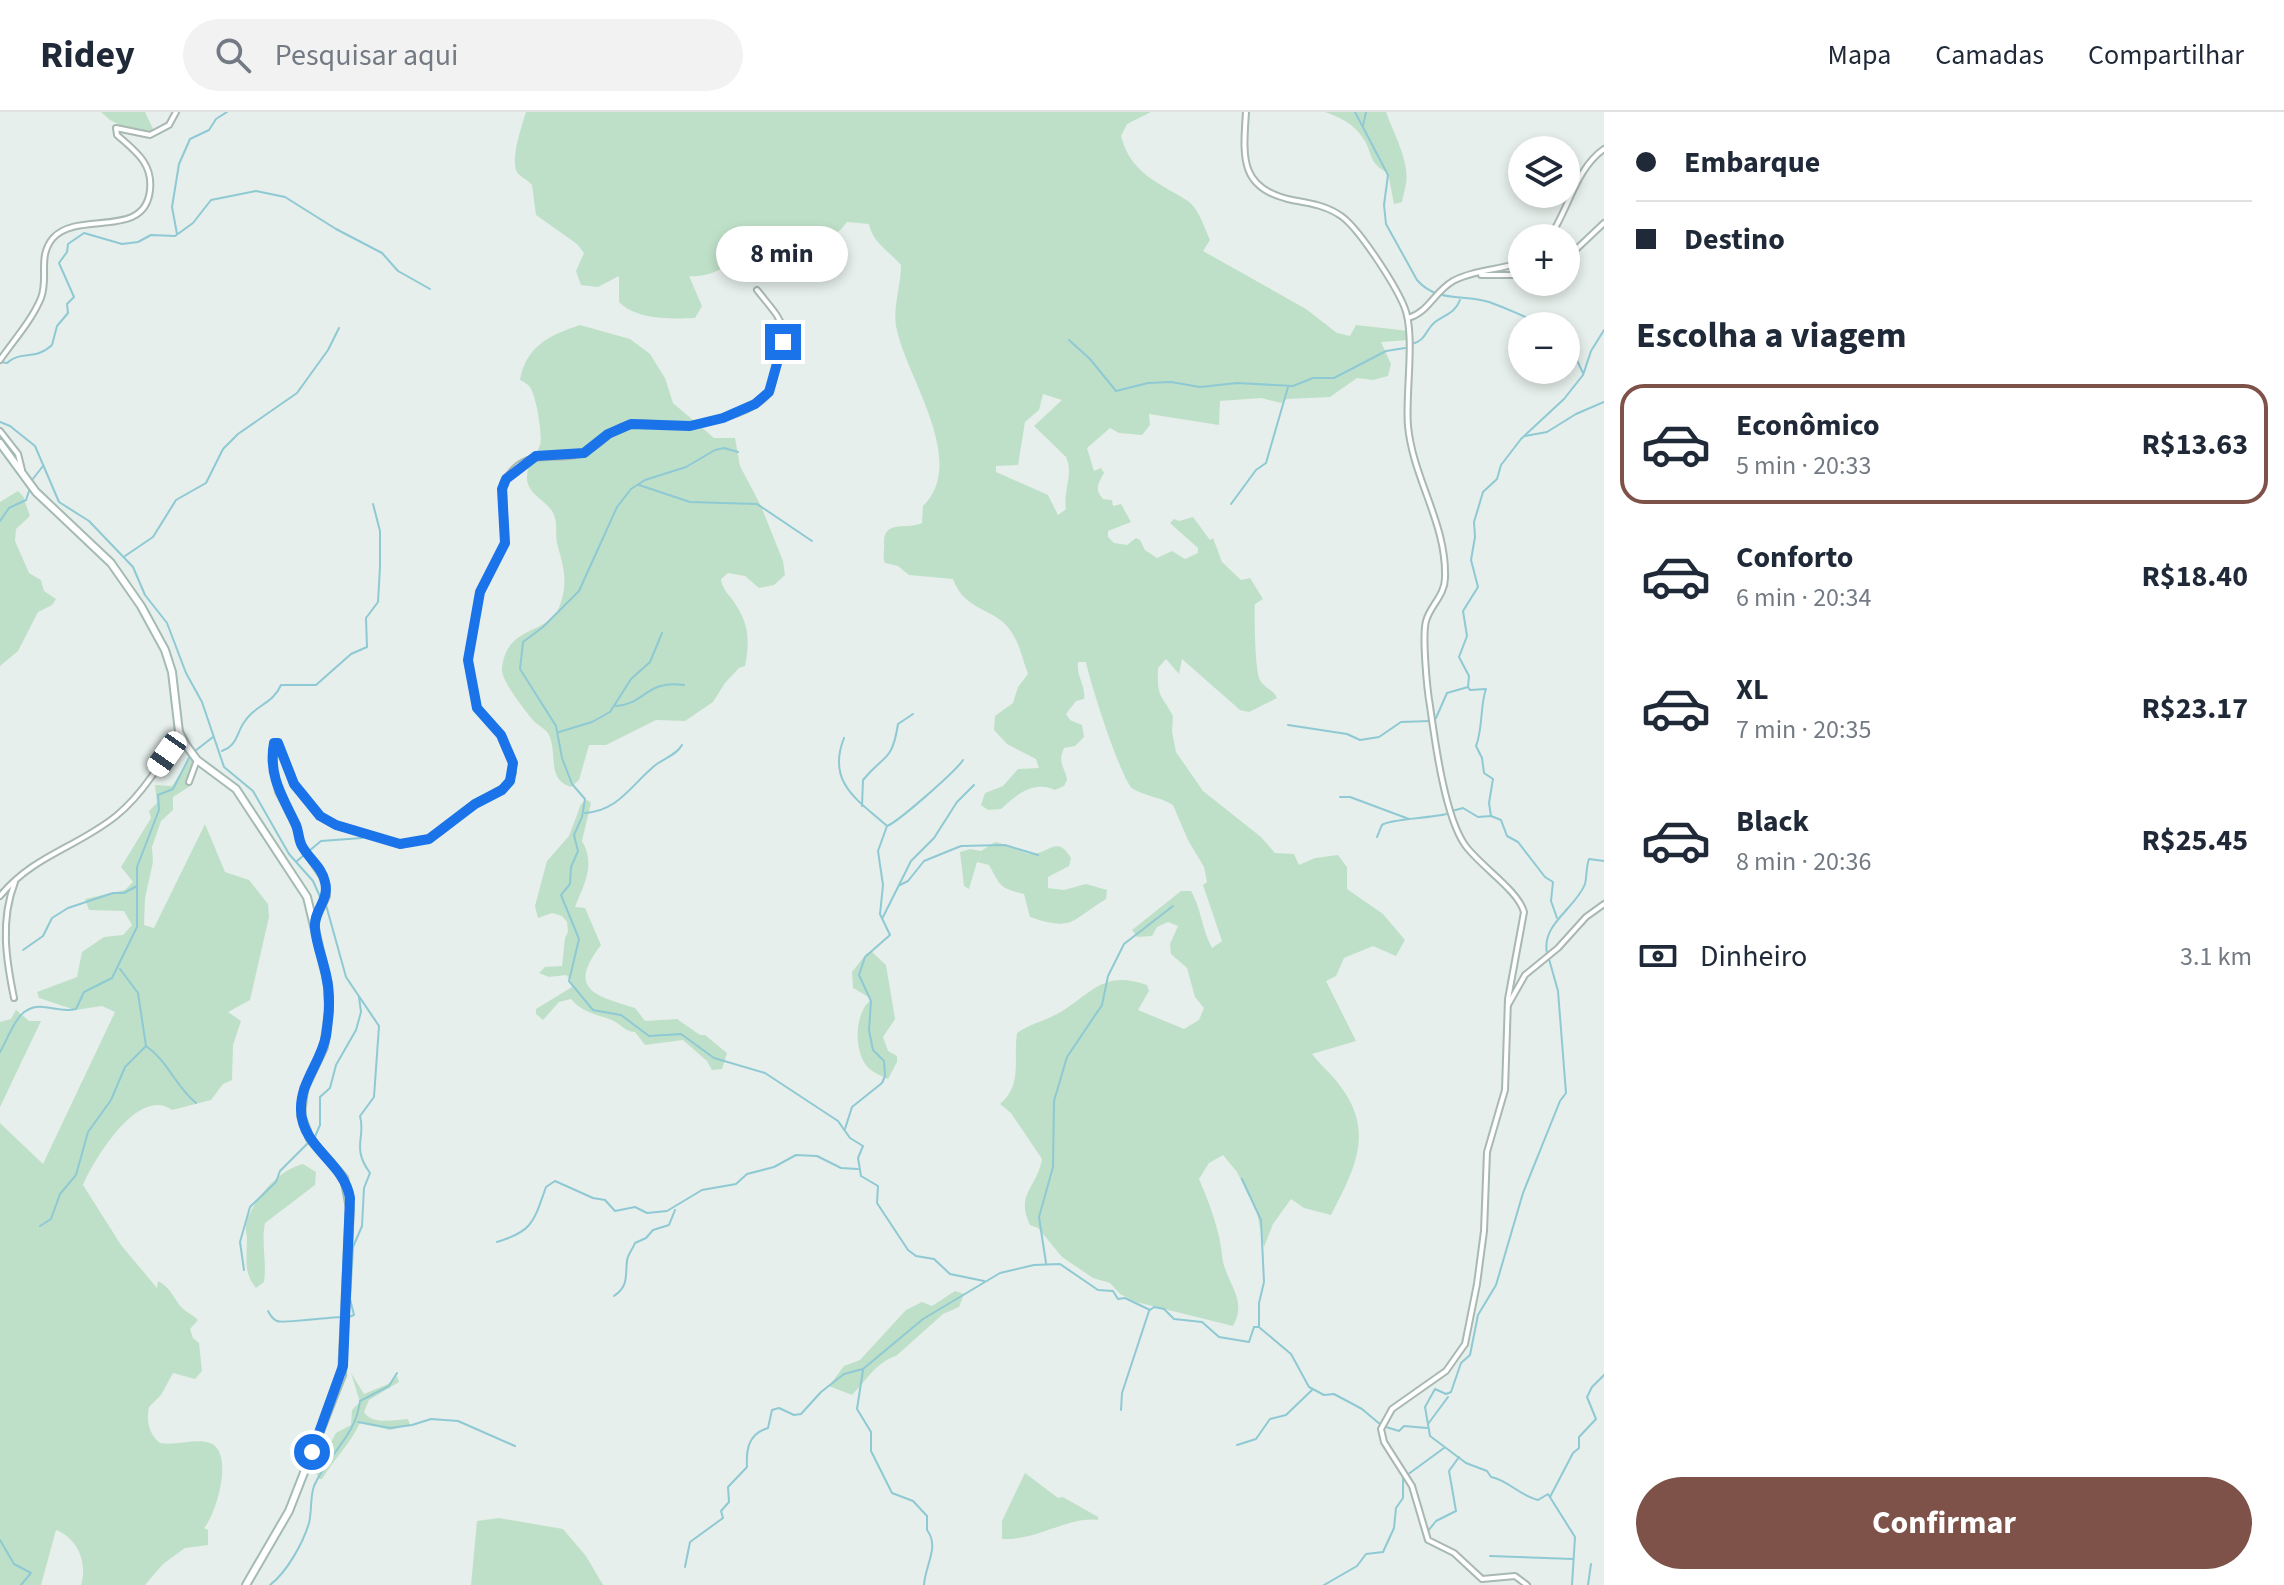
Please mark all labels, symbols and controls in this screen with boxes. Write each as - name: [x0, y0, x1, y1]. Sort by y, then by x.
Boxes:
- search box: [183, 19, 743, 91]
- text: Ridey: [40, 28, 135, 82]
- icon: search: [211, 33, 255, 77]
- text: Pesquisar aqui: [275, 34, 458, 77]
- text: Mapa: [1828, 35, 1891, 75]
- text: Camadas: [1935, 35, 2044, 75]
- text: Compartilhar: [2088, 35, 2244, 75]
- map controls: [1508, 136, 1580, 384]
- button: layers: [1508, 136, 1580, 208]
- text: Embarque: [1684, 141, 1820, 184]
- text: Destino: [1684, 218, 1785, 261]
- button: +: [1508, 224, 1580, 296]
- callout: 8 min: [717, 226, 849, 282]
- text: 8 min: [750, 235, 814, 272]
- text: Escolha a viagem: [1636, 310, 1907, 361]
- button: −: [1508, 312, 1580, 384]
- route end: [765, 324, 801, 360]
- text: Econômico: [1736, 404, 1880, 447]
- icon: car: [1640, 408, 1712, 480]
- text: R$13.63: [2141, 423, 2248, 466]
- text: 5 min · 20:33: [1736, 447, 1871, 484]
- text: Conforto: [1736, 536, 1853, 579]
- icon: car: [1640, 540, 1712, 612]
- text: R$18.40: [2141, 555, 2248, 598]
- text: 6 min · 20:34: [1736, 579, 1871, 616]
- text: XL: [1736, 668, 1769, 711]
- icon: car: [1640, 672, 1712, 744]
- text: R$23.17: [2141, 687, 2248, 730]
- text: 7 min · 20:35: [1736, 711, 1871, 748]
- car: [143, 727, 191, 781]
- text: Black: [1736, 800, 1809, 843]
- icon: car: [1640, 804, 1712, 876]
- text: R$25.45: [2141, 819, 2248, 862]
- text: 8 min · 20:36: [1736, 843, 1871, 880]
- icon: cash: [1636, 934, 1680, 978]
- text: Dinheiro: [1700, 935, 1807, 978]
- text: 3.1 km: [2180, 938, 2252, 975]
- route start: [294, 1434, 330, 1470]
- button: Confirmar: [1636, 1477, 2252, 1569]

